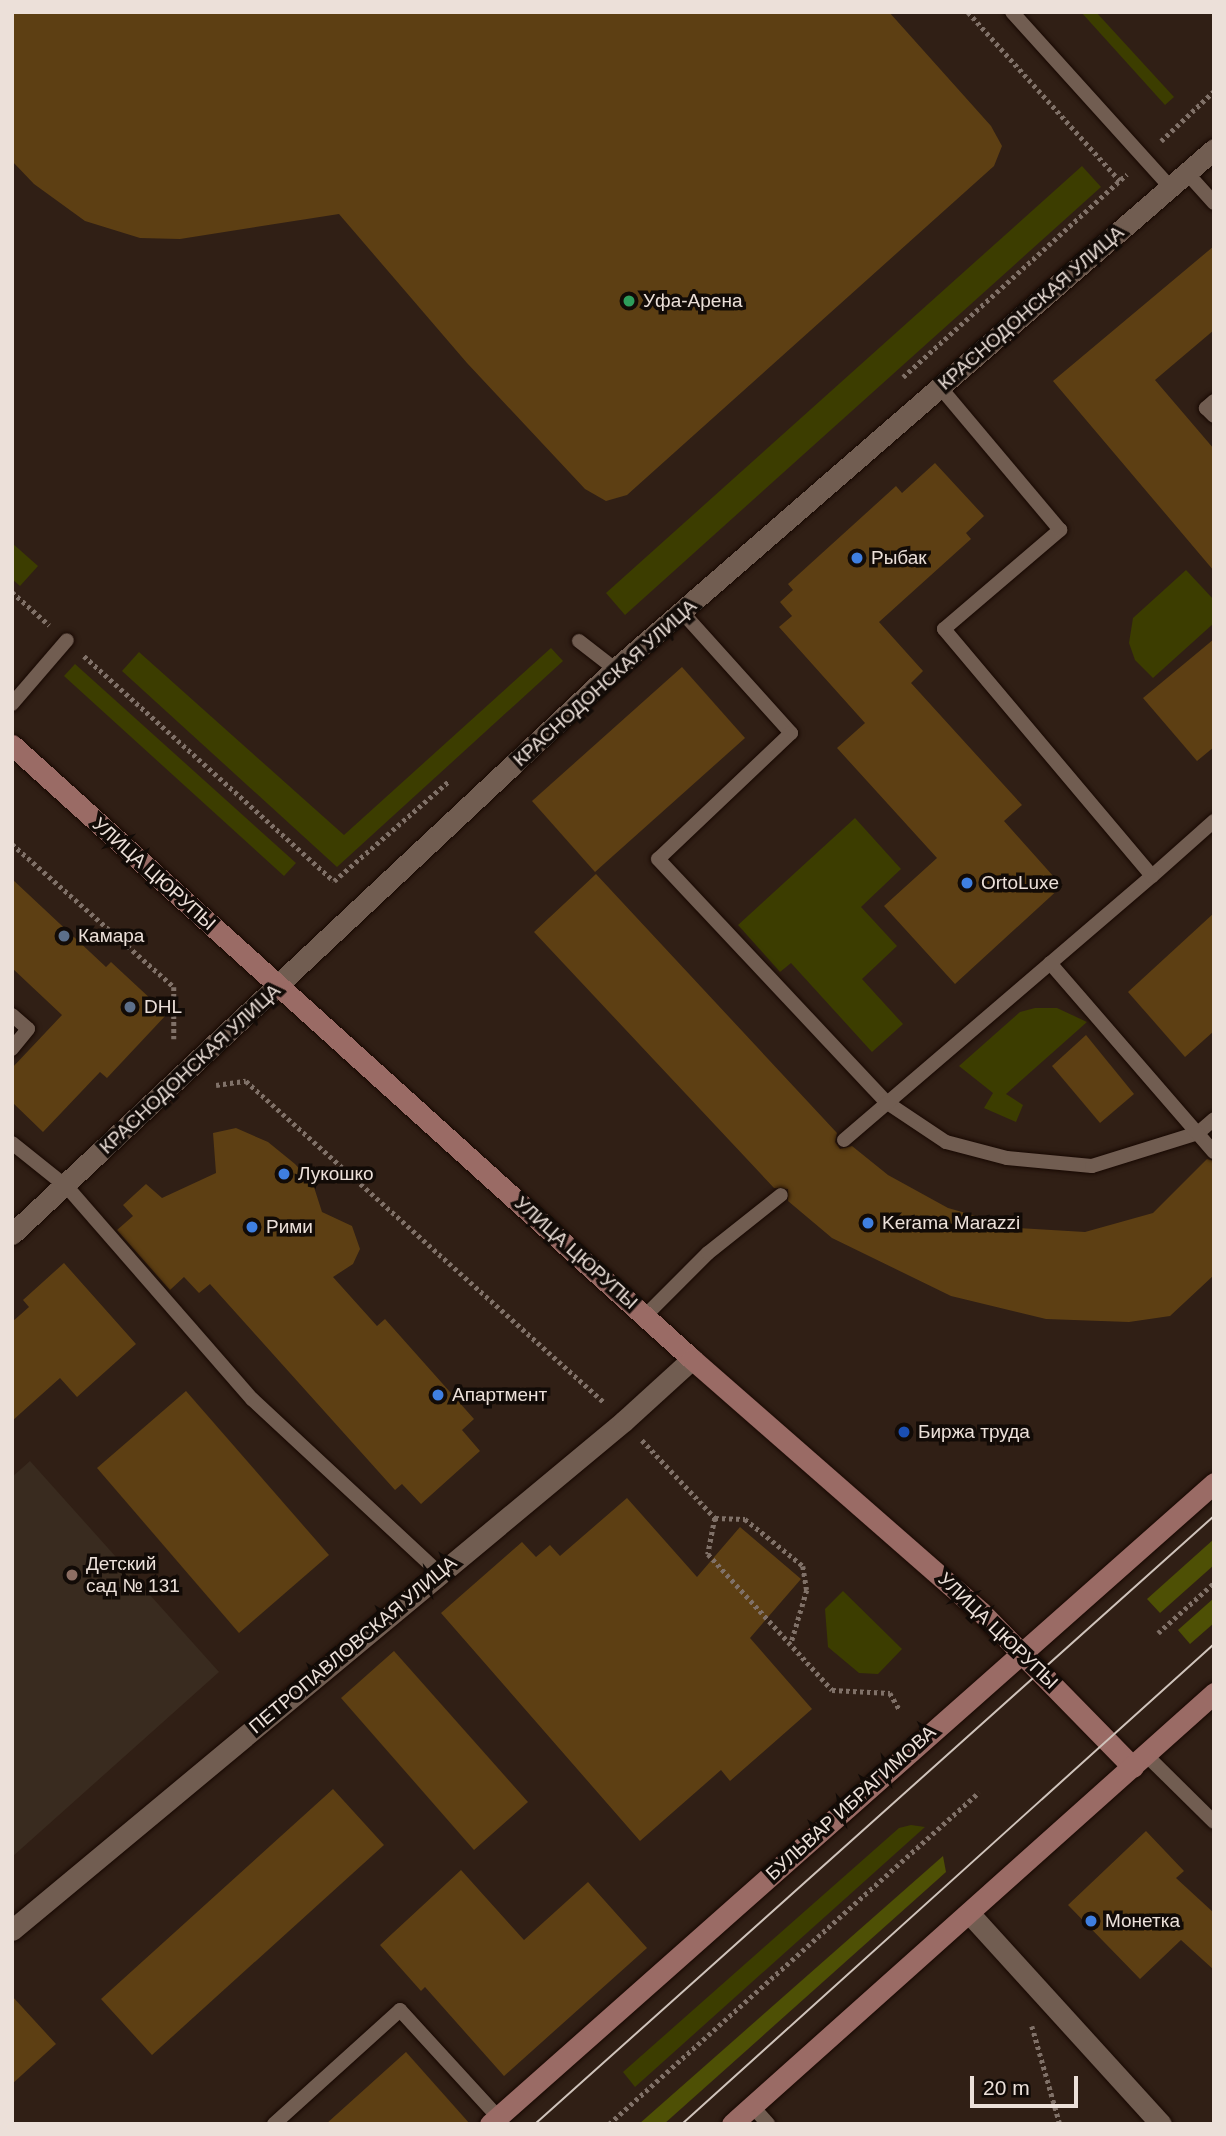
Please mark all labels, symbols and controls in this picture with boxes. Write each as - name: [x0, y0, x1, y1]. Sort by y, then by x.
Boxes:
- street label: КРАСНОДОНСКАЯ УЛИЦА: [933, 221, 1129, 395]
- place label: Уфа-Арена: [643, 290, 742, 312]
- marker: Уфа-Арена: [621, 293, 637, 309]
- place label: Рыбак: [871, 547, 927, 569]
- marker: Рыбак: [849, 550, 865, 566]
- street label: КРАСНОДОНСКАЯ УЛИЦА: [509, 595, 701, 771]
- street label: УЛИЦА ЦЮРУПЫ: [88, 813, 220, 935]
- place label: OrtoLuxe: [981, 872, 1059, 894]
- marker: OrtoLuxe: [959, 875, 975, 891]
- place label: Камара: [78, 925, 144, 947]
- marker: Камара: [56, 928, 72, 944]
- street label: КРАСНОДОНСКАЯ УЛИЦА: [95, 979, 285, 1159]
- place label: DHL: [144, 996, 182, 1018]
- marker: DHL: [122, 999, 138, 1015]
- place label: Лукошко: [298, 1163, 374, 1185]
- marker: Лукошко: [276, 1166, 292, 1182]
- street label: УЛИЦА ЦЮРУПЫ: [510, 1192, 642, 1314]
- place label: Kerama Marazzi: [882, 1212, 1020, 1234]
- marker: Kerama Marazzi: [860, 1215, 876, 1231]
- place label: Рими: [266, 1216, 313, 1238]
- marker: Рими: [244, 1219, 260, 1235]
- place label: Апартмент: [452, 1384, 547, 1406]
- marker: Апартмент: [430, 1387, 446, 1403]
- place label: Биржа труда: [918, 1421, 1030, 1443]
- marker: Биржа труда: [896, 1424, 912, 1440]
- street label: ПЕТРОПАВЛОВСКАЯ УЛИЦА: [245, 1551, 461, 1739]
- place label: Детский сад № 131: [86, 1553, 180, 1597]
- marker: Детский сад № 131: [64, 1567, 80, 1583]
- street label: УЛИЦА ЦЮРУПЫ: [933, 1568, 1063, 1694]
- street label: БУЛЬВАР ИБРАГИМОВА: [761, 1721, 941, 1885]
- place label: Монетка: [1105, 1910, 1180, 1932]
- marker: Монетка: [1083, 1913, 1099, 1929]
- scale bar: [974, 2062, 1082, 2106]
- text: 20 m: [983, 2076, 1030, 2099]

